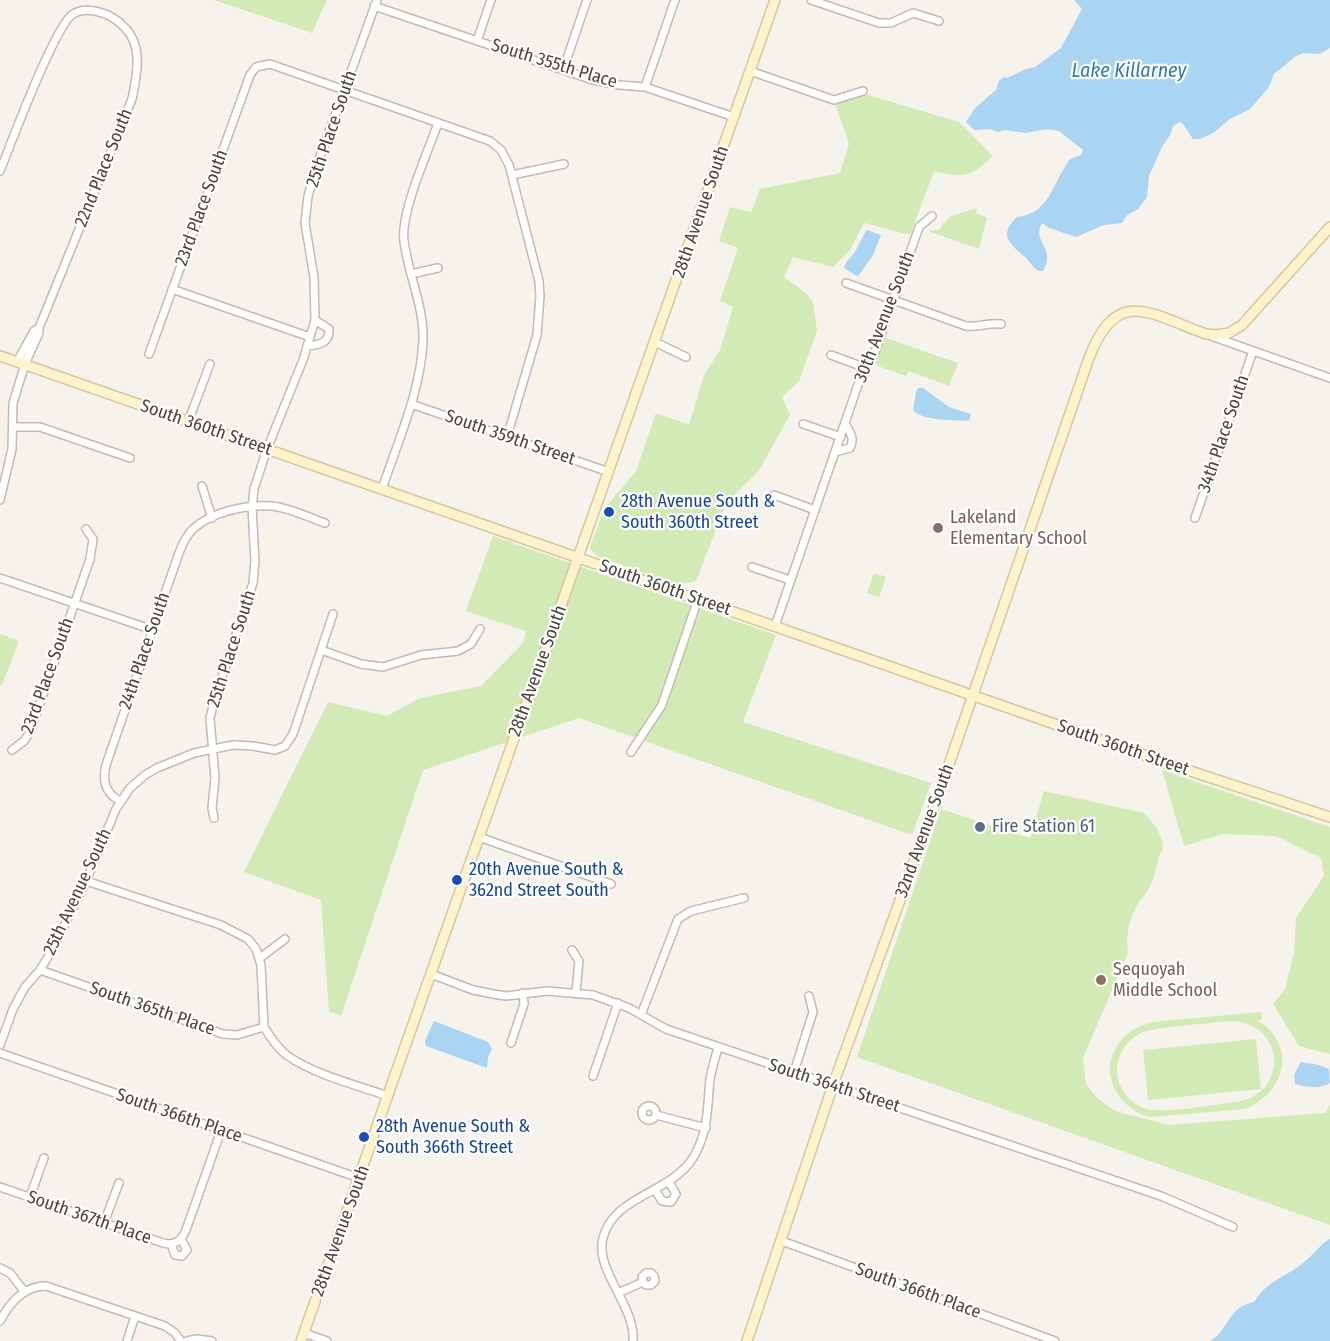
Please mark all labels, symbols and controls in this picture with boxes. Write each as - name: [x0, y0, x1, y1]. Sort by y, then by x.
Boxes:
- street label: South 355th Place: [488, 35, 620, 93]
- water label: Lake Killarney: [1072, 59, 1186, 83]
- street label: 25th Place South: [302, 68, 362, 190]
- street label: 22nd Place South: [70, 106, 138, 230]
- street label: 28th Avenue South: [668, 143, 734, 281]
- street label: 23rd Place South: [171, 147, 233, 269]
- street label: 30th Avenue South: [850, 248, 920, 386]
- street label: 34th Place South: [1194, 372, 1254, 496]
- street label: South 360th Street: [137, 395, 275, 461]
- street label: South 359th Street: [442, 406, 578, 470]
- place label: 28th Avenue South & South 360th Street: [621, 491, 775, 534]
- marker: 28th Avenue South & South 360th Street: [602, 505, 616, 519]
- place label: Lakeland Elementary School: [950, 507, 1087, 550]
- marker: Lakeland Elementary School: [931, 521, 945, 535]
- street label: South 360th Street: [596, 555, 734, 621]
- street label: 25th Place South: [203, 588, 261, 710]
- street label: 24th Place South: [115, 590, 175, 712]
- street label: 28th Avenue South: [504, 602, 572, 740]
- street label: 23rd Place South: [17, 615, 79, 737]
- street label: South 360th Street: [1054, 715, 1192, 781]
- street label: 32nd Avenue South: [891, 761, 959, 901]
- place label: Fire Station 61: [992, 816, 1095, 838]
- marker: Fire Station 61: [973, 820, 987, 834]
- street label: 25th Avenue South: [39, 825, 117, 959]
- place label: 20th Avenue South & 362nd Street South: [469, 859, 624, 902]
- marker: 20th Avenue South & 362nd Street South: [450, 873, 464, 887]
- place label: Sequoyah Middle School: [1113, 959, 1217, 1002]
- marker: Sequoyah Middle School: [1094, 973, 1108, 987]
- street label: South 365th Place: [87, 977, 217, 1041]
- street label: South 364th Street: [765, 1055, 903, 1117]
- street label: South 366th Place: [113, 1084, 245, 1148]
- place label: 28th Avenue South & South 366th Street: [376, 1116, 530, 1158]
- marker: 28th Avenue South & South 366th Street: [357, 1130, 371, 1144]
- street label: 28th Avenue South: [307, 1162, 375, 1300]
- street label: South 367th Place: [24, 1187, 154, 1249]
- street label: South 366th Place: [852, 1258, 984, 1324]

